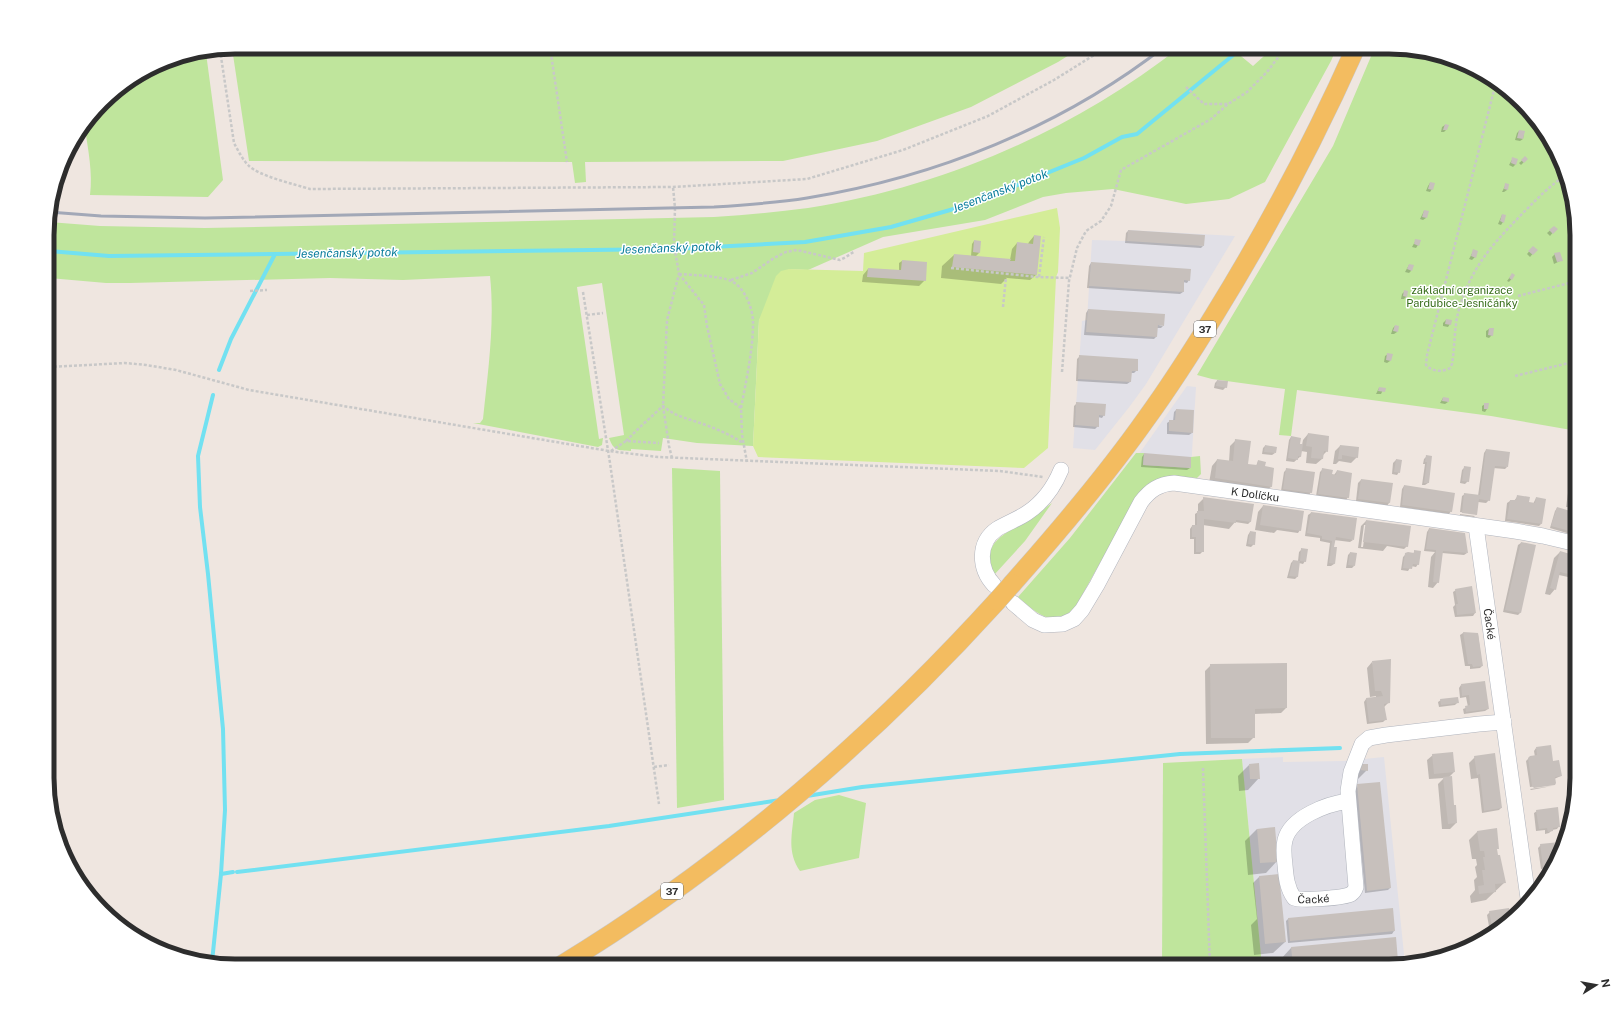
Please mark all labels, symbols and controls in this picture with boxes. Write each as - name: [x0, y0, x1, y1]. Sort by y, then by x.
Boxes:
- water label: Jesenčanský potok: [950, 166, 1050, 216]
- water label: Jesenčanský potok: [620, 239, 722, 257]
- water label: Jesenčanský potok: [296, 245, 398, 261]
- park label: základní organizace Pardubice-Jesničánky: [1406, 284, 1518, 309]
- road number: 37: [1194, 321, 1216, 337]
- street label: K Dolíčku: [1230, 485, 1280, 504]
- street label: Čacké: [1482, 607, 1498, 641]
- road number: 37: [661, 883, 683, 899]
- street label: Čacké: [1297, 892, 1330, 905]
- north arrow: [1576, 965, 1616, 1005]
- text: N: [1599, 978, 1613, 988]

